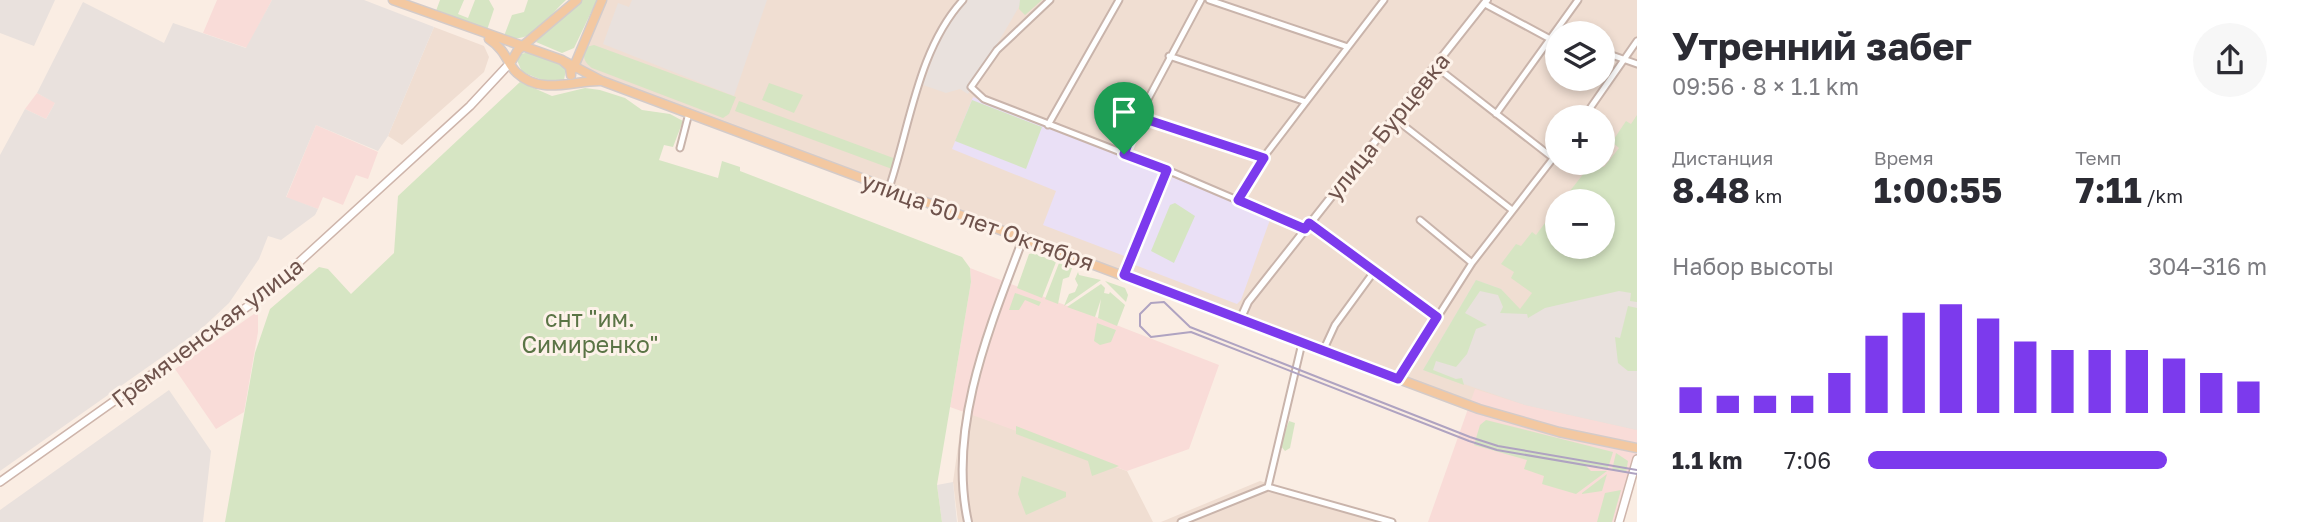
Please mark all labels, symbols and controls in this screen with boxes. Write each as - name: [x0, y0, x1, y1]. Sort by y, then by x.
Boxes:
- map controls: [1545, 21, 1615, 259]
- button: layers: [1545, 21, 1615, 91]
- text: Утренний забег: [1672, 23, 1972, 68]
- button: share: [2193, 23, 2267, 97]
- street label: улица Бурцевка: [1319, 47, 1455, 205]
- text: 09:56 · 8 × 1.1 km: [1672, 72, 1859, 100]
- pin: [1094, 82, 1154, 154]
- icon: arrive: [1105, 93, 1143, 131]
- button: +: [1545, 105, 1615, 175]
- text: Дистанция: [1672, 146, 1773, 169]
- text: Время: [1874, 146, 1934, 169]
- text: Темп: [2075, 146, 2122, 169]
- street label: улица 50 лет Октября: [858, 166, 1098, 276]
- text: 8.48: [1672, 169, 1750, 211]
- text: 1:00:55: [1874, 169, 2002, 211]
- text: 7:11: [2075, 169, 2142, 211]
- text: km: [1750, 184, 1782, 207]
- text: /km: [2142, 184, 2183, 207]
- button: −: [1545, 189, 1615, 259]
- street label: Гремяченская улица: [106, 251, 308, 413]
- text: Набор высоты: [1672, 252, 1834, 280]
- text: 304–316 m: [2148, 252, 2267, 280]
- park label: снт "им. Симиренко": [521, 304, 659, 358]
- text: 1.1 km: [1672, 446, 1742, 474]
- text: 7:06: [1784, 446, 1831, 474]

